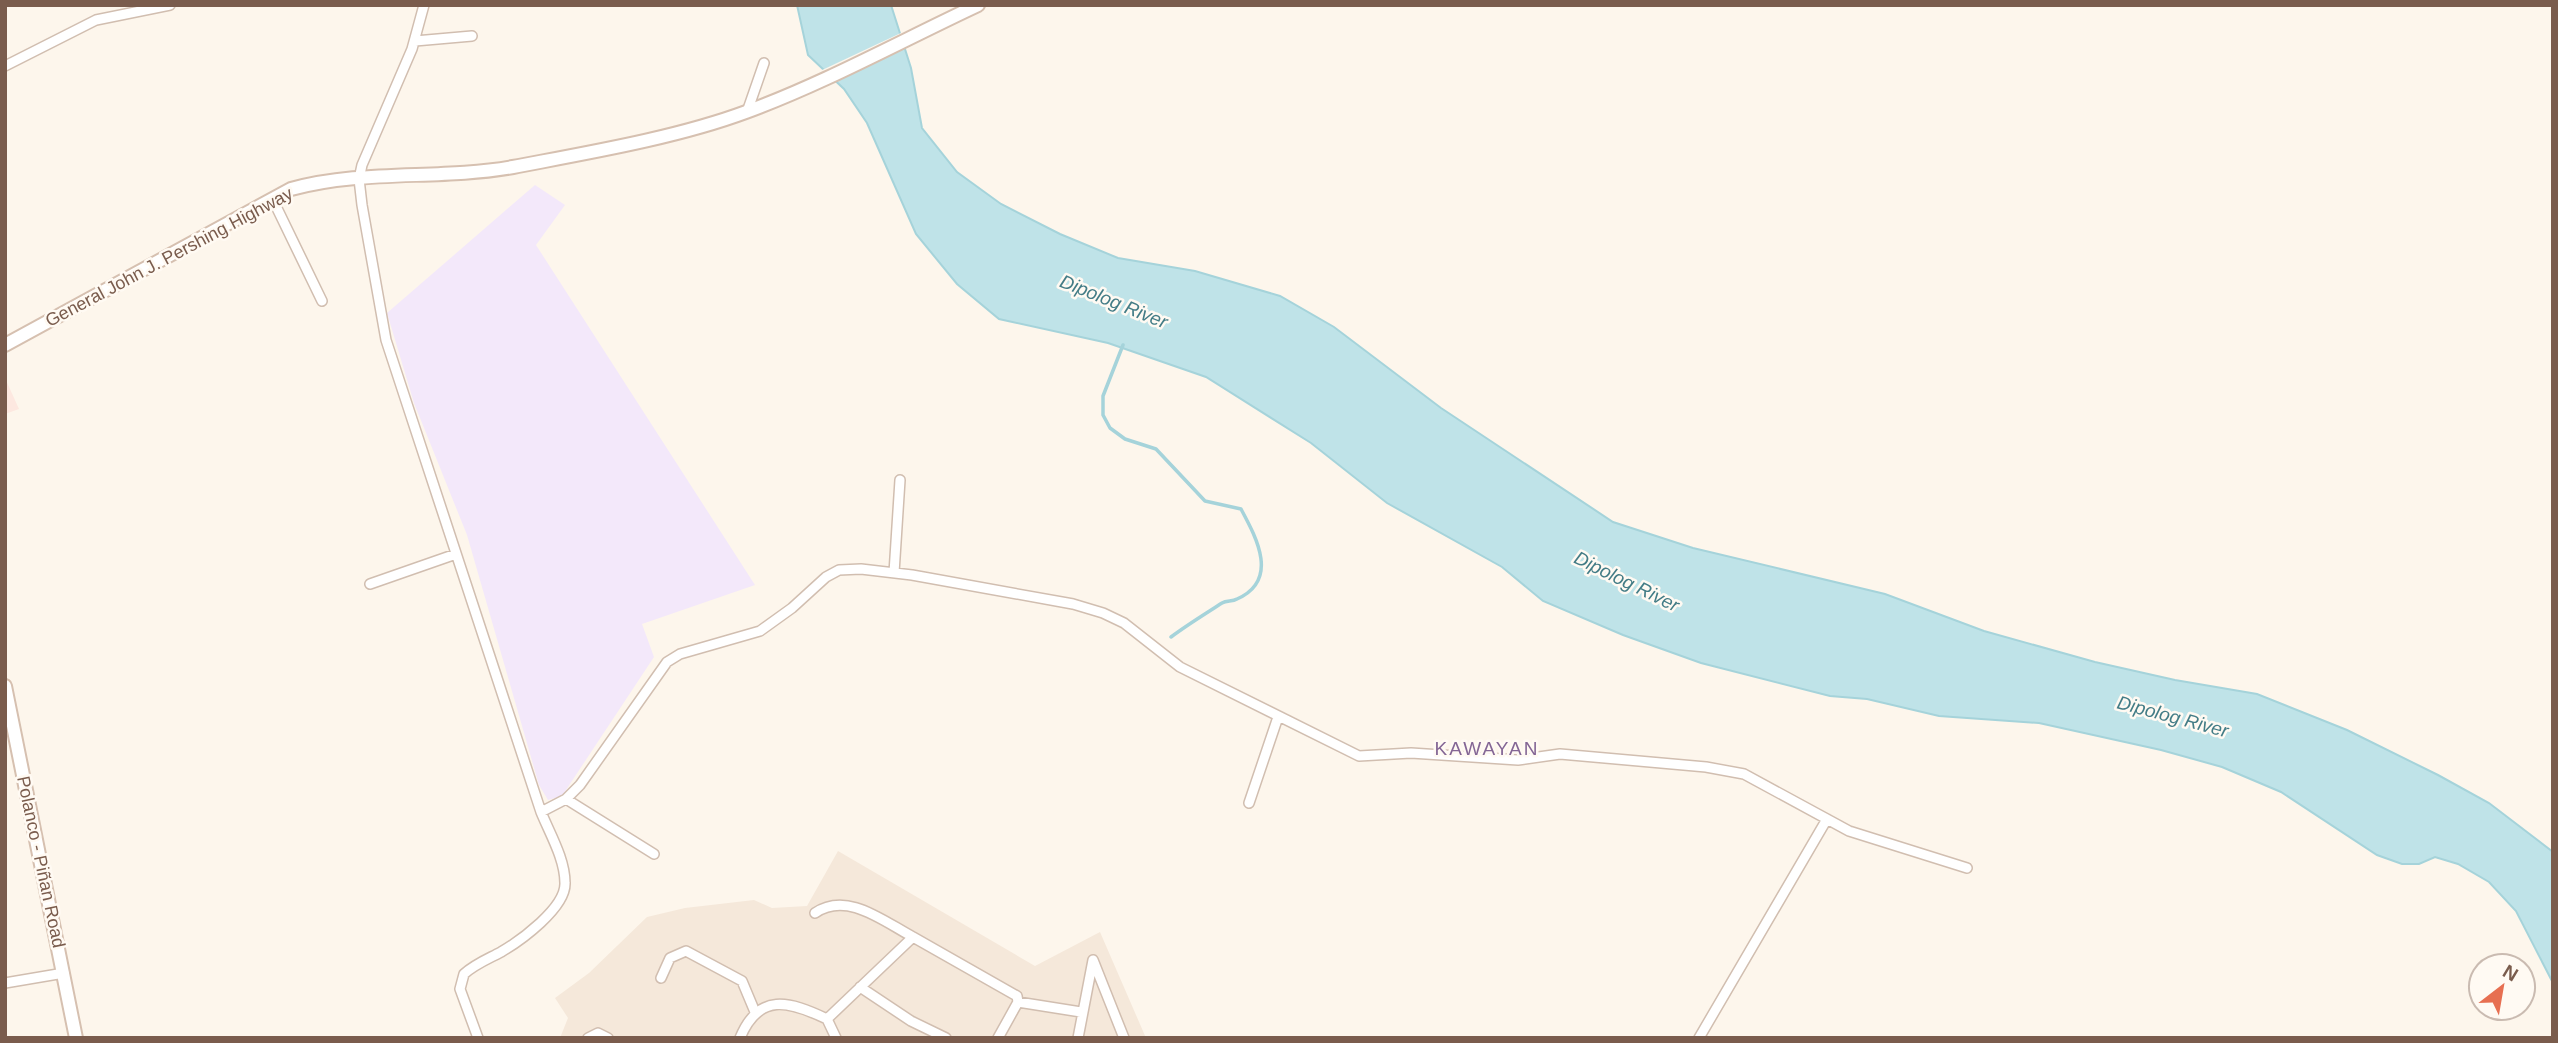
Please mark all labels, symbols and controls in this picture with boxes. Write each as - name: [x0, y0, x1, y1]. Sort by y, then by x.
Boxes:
- street label: General John J. Pershing Highway: [42, 183, 296, 331]
- water label: Dipolog River: [1057, 270, 1171, 333]
- water label: Dipolog River: [1571, 547, 1683, 616]
- water label: Dipolog River: [2115, 692, 2231, 742]
- district label: KAWAYAN: [1435, 738, 1539, 759]
- street label: Polanco - Piñan Road: [13, 774, 69, 950]
- north arrow: [2467, 952, 2537, 1022]
- text: N: [2499, 960, 2522, 985]

